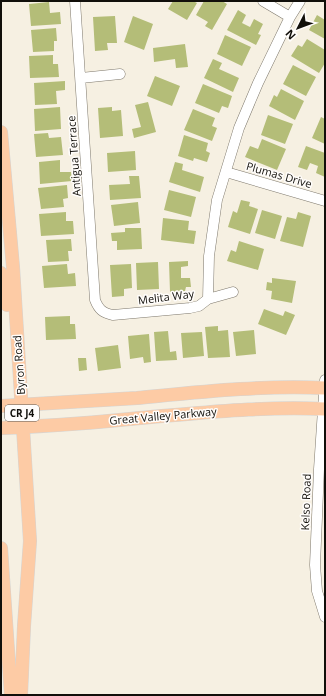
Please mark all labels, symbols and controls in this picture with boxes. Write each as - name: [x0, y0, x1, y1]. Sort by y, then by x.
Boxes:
- north arrow: [278, 8, 318, 48]
- text: N: [282, 27, 299, 43]
- street label: Antigua Terrace: [63, 115, 84, 197]
- street label: Plumas Drive: [245, 158, 314, 191]
- street label: Melita Way: [137, 286, 195, 307]
- street label: Byron Road: [9, 335, 28, 395]
- street label: Great Valley Parkway: [109, 403, 218, 428]
- road number: CR J4: [5, 405, 39, 421]
- street label: Kelso Road: [297, 473, 314, 531]

